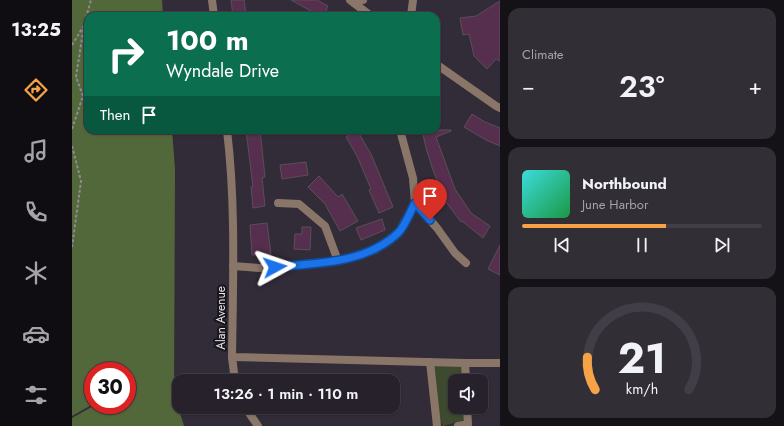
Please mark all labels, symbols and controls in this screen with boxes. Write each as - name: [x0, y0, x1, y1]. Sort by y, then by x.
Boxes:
- text: 13:25: [11, 17, 61, 43]
- text: 100 m: [166, 20, 249, 61]
- icon: right: [100, 28, 152, 80]
- text: Climate: [522, 45, 563, 64]
- text: Wyndale Drive: [166, 58, 279, 84]
- text: 23°: [619, 65, 664, 108]
- text: −: [522, 70, 535, 102]
- text: +: [748, 70, 762, 102]
- icon: directions: [22, 76, 50, 104]
- text: Then: [100, 104, 130, 126]
- icon: arrive: [138, 104, 160, 126]
- icon: music: [22, 137, 50, 165]
- text: Northbound: [582, 173, 667, 195]
- pin: [413, 179, 447, 220]
- icon: arrive: [419, 185, 441, 207]
- text: June Harbor: [582, 195, 648, 214]
- icon: phone: [22, 198, 50, 226]
- icon: previous: [551, 234, 573, 256]
- icon: pause: [631, 234, 653, 256]
- icon: next: [711, 234, 733, 256]
- position arrow: [254, 246, 296, 288]
- icon: climate: [22, 259, 50, 287]
- street label: Alan Avenue: [212, 286, 230, 350]
- icon: car: [22, 320, 50, 348]
- text: 21: [618, 328, 666, 389]
- speed limit sign: 30: [84, 362, 136, 414]
- map controls: [448, 374, 488, 414]
- button: sound: [448, 374, 488, 414]
- text: km/h: [626, 379, 658, 399]
- icon: filters: [22, 381, 50, 409]
- text: 13:26 · 1 min · 110 m: [214, 383, 358, 405]

